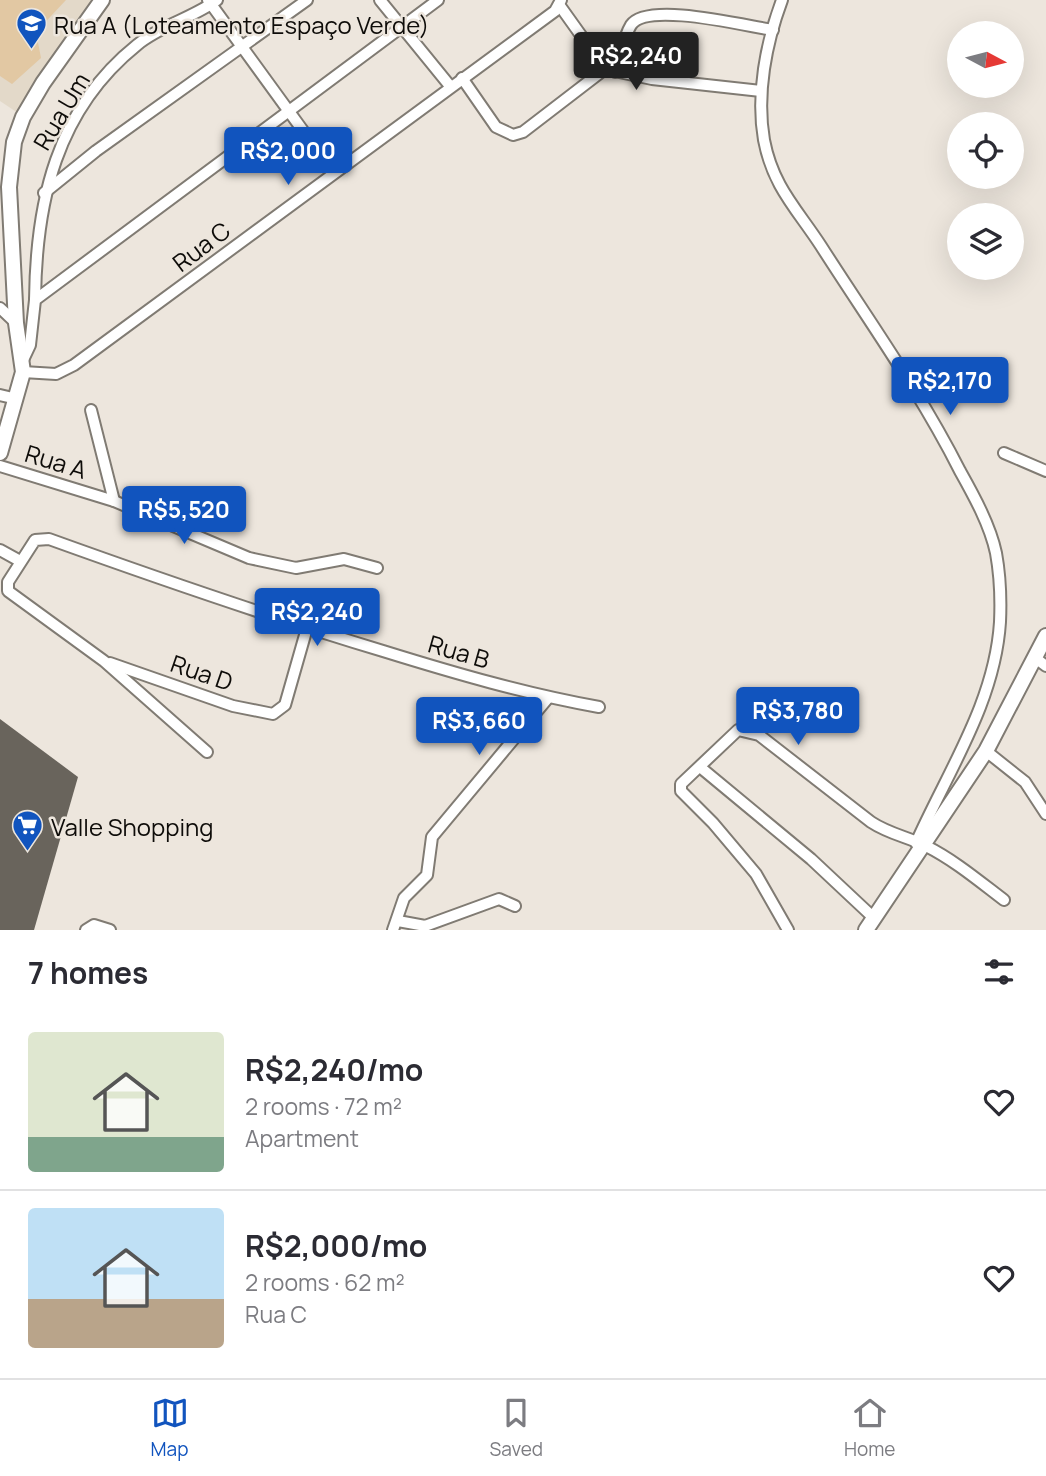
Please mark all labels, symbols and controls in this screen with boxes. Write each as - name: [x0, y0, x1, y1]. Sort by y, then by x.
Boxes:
- school or university icon: Rua A (Loteamento Espaço Verde): [14, 7, 48, 51]
- place label: Rua A (Loteamento Espaço Verde): [54, 8, 430, 41]
- north arrow: [947, 21, 1024, 98]
- map controls: [947, 21, 1024, 280]
- pin: R$2,240: [571, 32, 701, 92]
- text: R$2,240: [590, 39, 682, 71]
- street label: Rua Um: [25, 66, 97, 156]
- button: locate: [947, 112, 1024, 189]
- pin: R$2,000: [223, 128, 353, 187]
- text: R$2,000: [240, 134, 336, 166]
- button: layers: [947, 203, 1024, 280]
- street label: Rua C: [165, 213, 237, 279]
- pin: R$2,170: [885, 358, 1015, 417]
- text: R$2,170: [907, 364, 993, 396]
- street label: Rua A: [21, 436, 91, 486]
- pin: R$5,520: [119, 486, 249, 546]
- text: R$5,520: [138, 493, 230, 525]
- pin: R$2,240: [252, 588, 382, 648]
- text: R$2,240: [271, 595, 363, 627]
- street label: Rua B: [425, 627, 493, 675]
- street label: Rua D: [167, 646, 237, 698]
- pin: R$3,780: [733, 688, 863, 747]
- text: R$3,780: [752, 694, 844, 726]
- pin: R$3,660: [414, 698, 544, 757]
- text: R$3,660: [432, 704, 526, 736]
- supermarket icon: Valle Shopping: [11, 809, 45, 853]
- place label: Valle Shopping: [51, 810, 214, 843]
- text: 7 homes: [28, 952, 148, 993]
- icon: filters: [980, 953, 1018, 991]
- text: R$2,240/mo: [245, 1049, 423, 1090]
- icon: home: [84, 1060, 168, 1144]
- icon: heart: [980, 1083, 1018, 1121]
- text: 2 rooms · 72 m²: [245, 1090, 402, 1122]
- text: Apartment: [245, 1122, 359, 1154]
- text: R$2,000/mo: [245, 1225, 427, 1266]
- icon: home: [84, 1236, 168, 1320]
- icon: heart: [980, 1259, 1018, 1297]
- text: 2 rooms · 62 m²: [245, 1266, 405, 1298]
- text: Rua C: [245, 1298, 307, 1330]
- tab: Map: [151, 1394, 189, 1462]
- tab: Saved: [490, 1394, 543, 1462]
- tab: Home: [844, 1394, 895, 1462]

